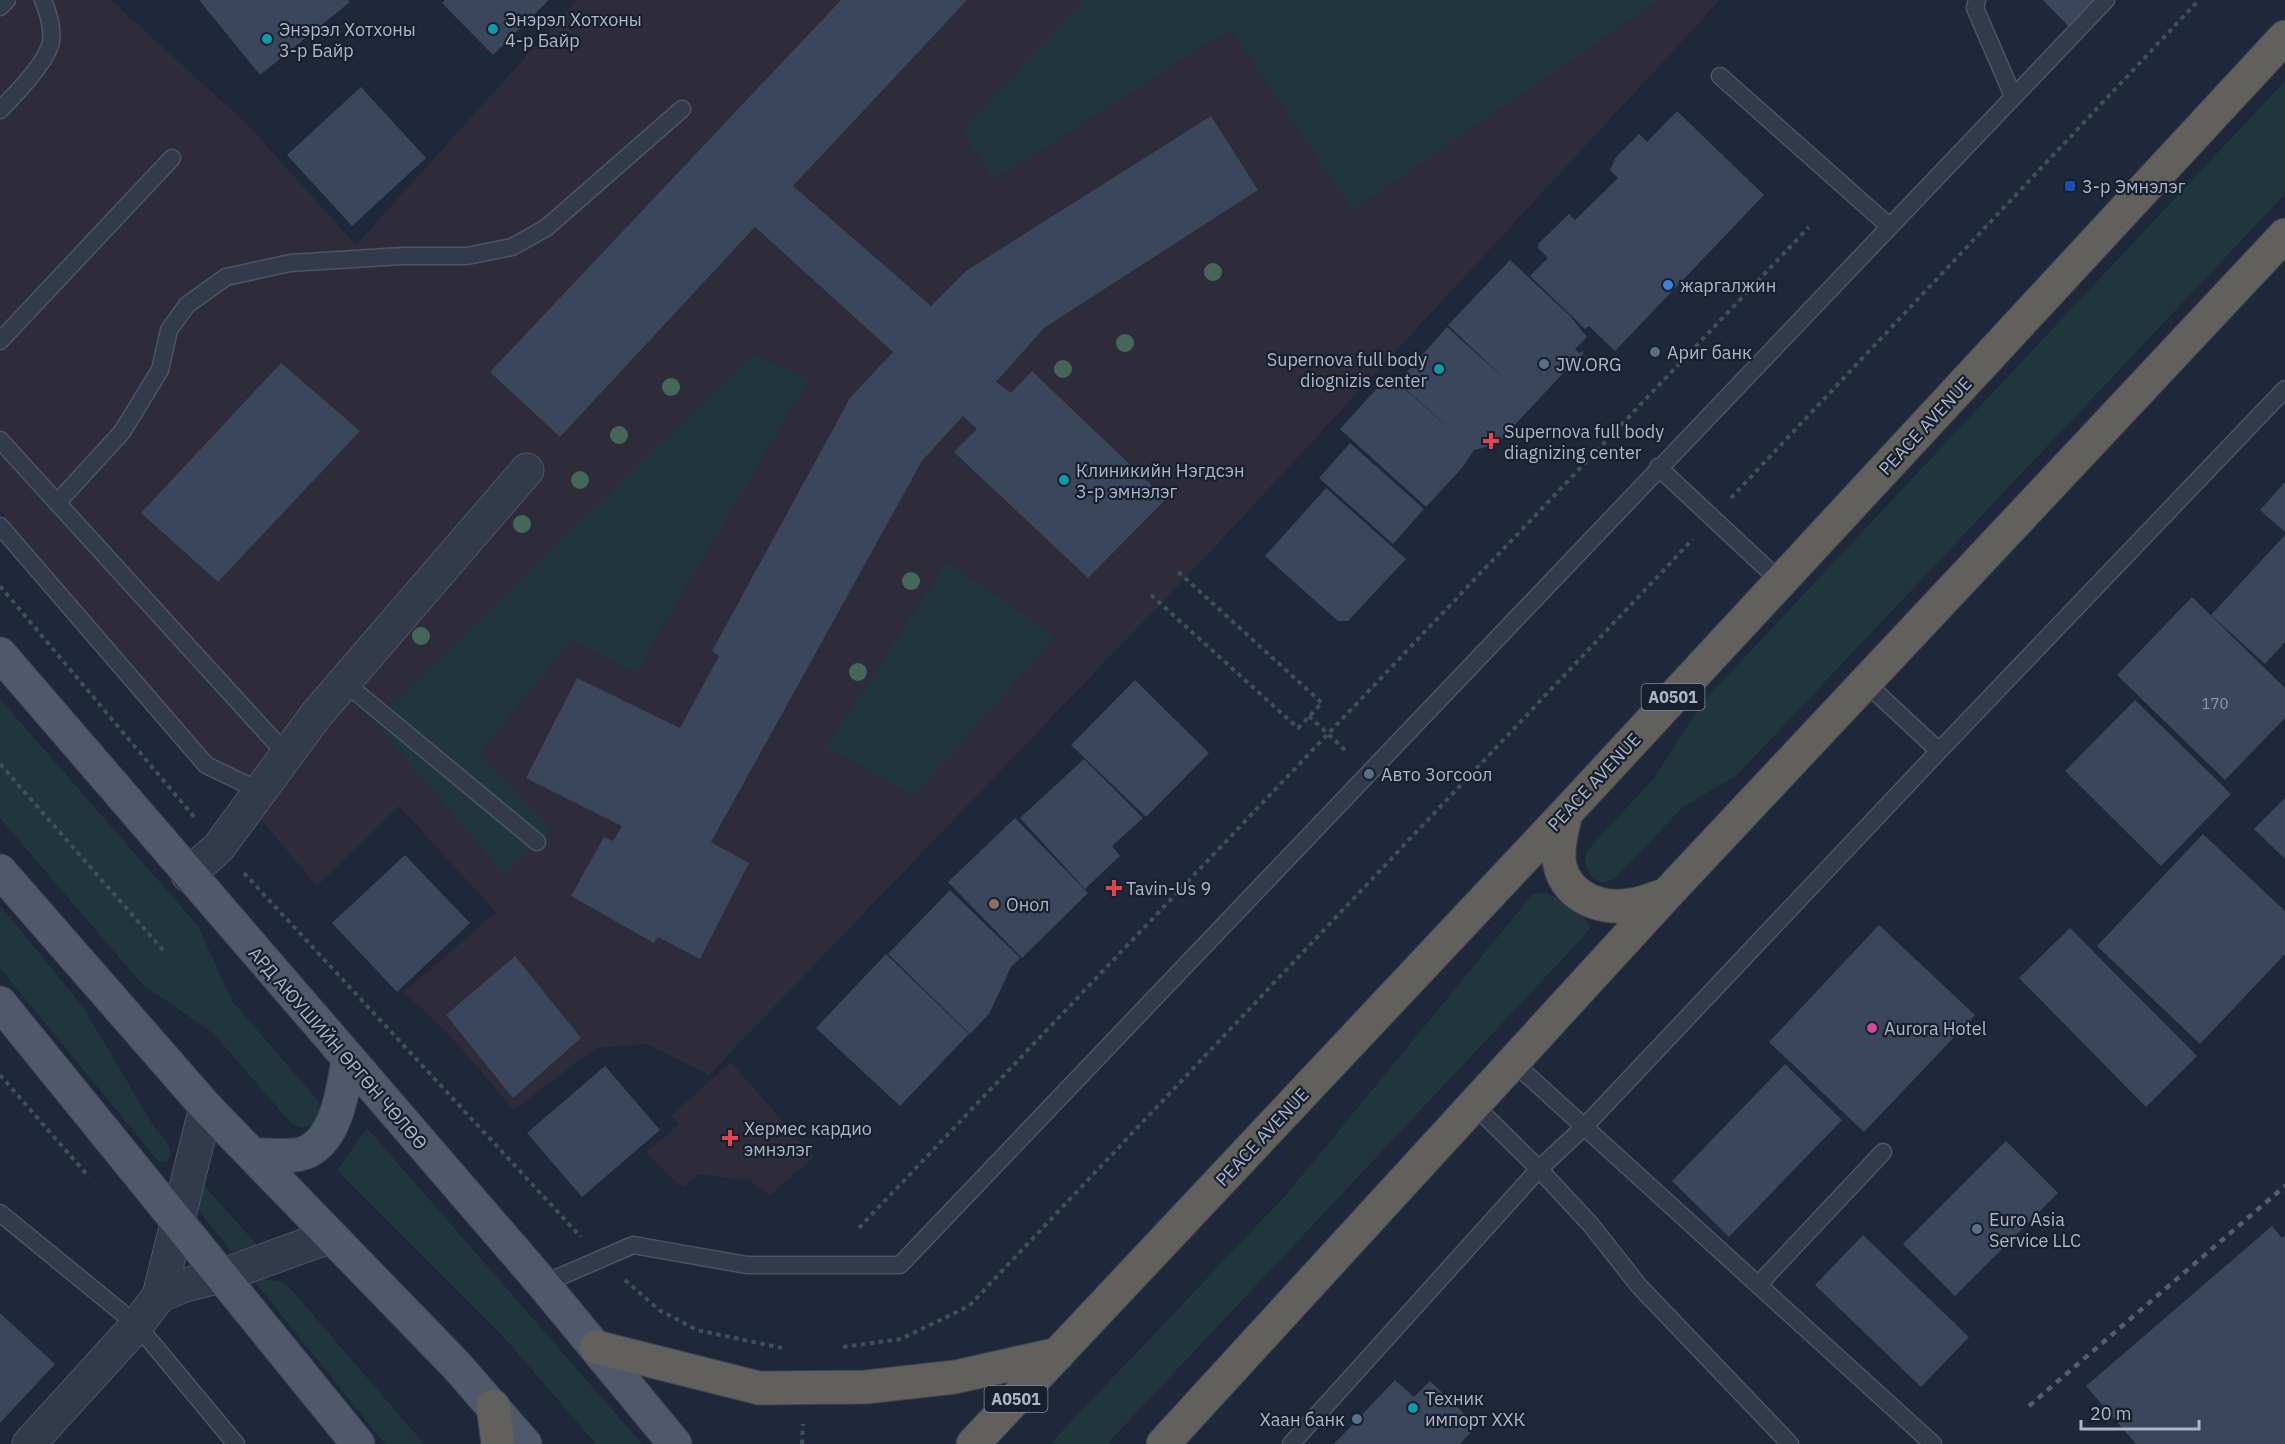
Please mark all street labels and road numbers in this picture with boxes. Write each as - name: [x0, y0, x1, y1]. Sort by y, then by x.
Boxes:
- street label: PEACE AVENUE: [1874, 372, 1976, 480]
- road number: A0501: [1642, 684, 1704, 710]
- street label: PEACE AVENUE: [1543, 728, 1645, 836]
- street label: АРД АЮУШИЙН ӨРГӨН ЧӨЛӨӨ: [244, 942, 432, 1154]
- street label: PEACE AVENUE: [1211, 1083, 1313, 1191]
- road number: A0501: [984, 1386, 1048, 1412]

